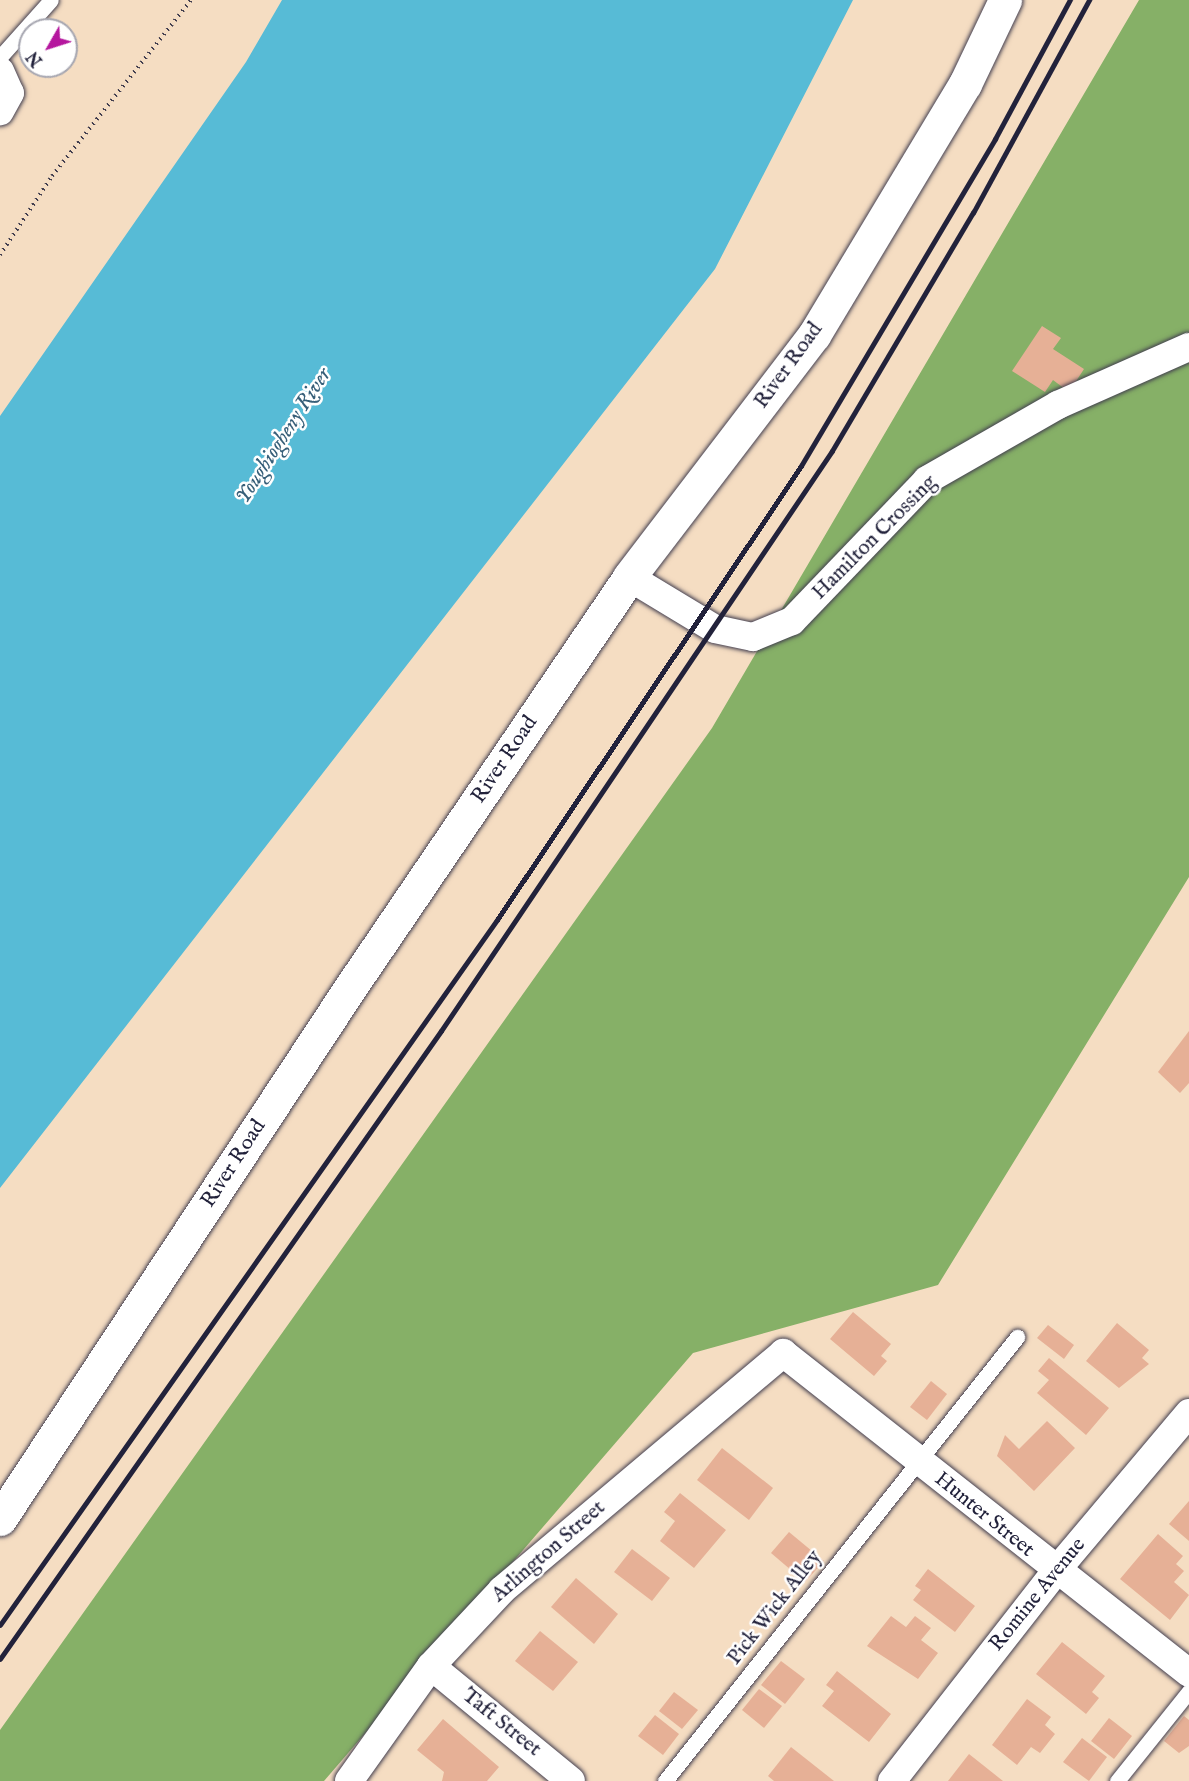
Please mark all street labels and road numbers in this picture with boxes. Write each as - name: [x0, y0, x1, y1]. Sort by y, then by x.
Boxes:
- street label: River Road: [749, 318, 829, 414]
- street label: Hamilton Crossing: [807, 470, 943, 606]
- street label: River Road: [467, 712, 543, 808]
- street label: River Road: [196, 1115, 272, 1213]
- street label: Hunter Street: [929, 1467, 1039, 1563]
- street label: Arlington Street: [487, 1496, 611, 1608]
- street label: Romine Avenue: [985, 1533, 1091, 1657]
- street label: Pick Wick Alley: [722, 1546, 828, 1670]
- street label: Taft Street: [456, 1684, 546, 1762]

